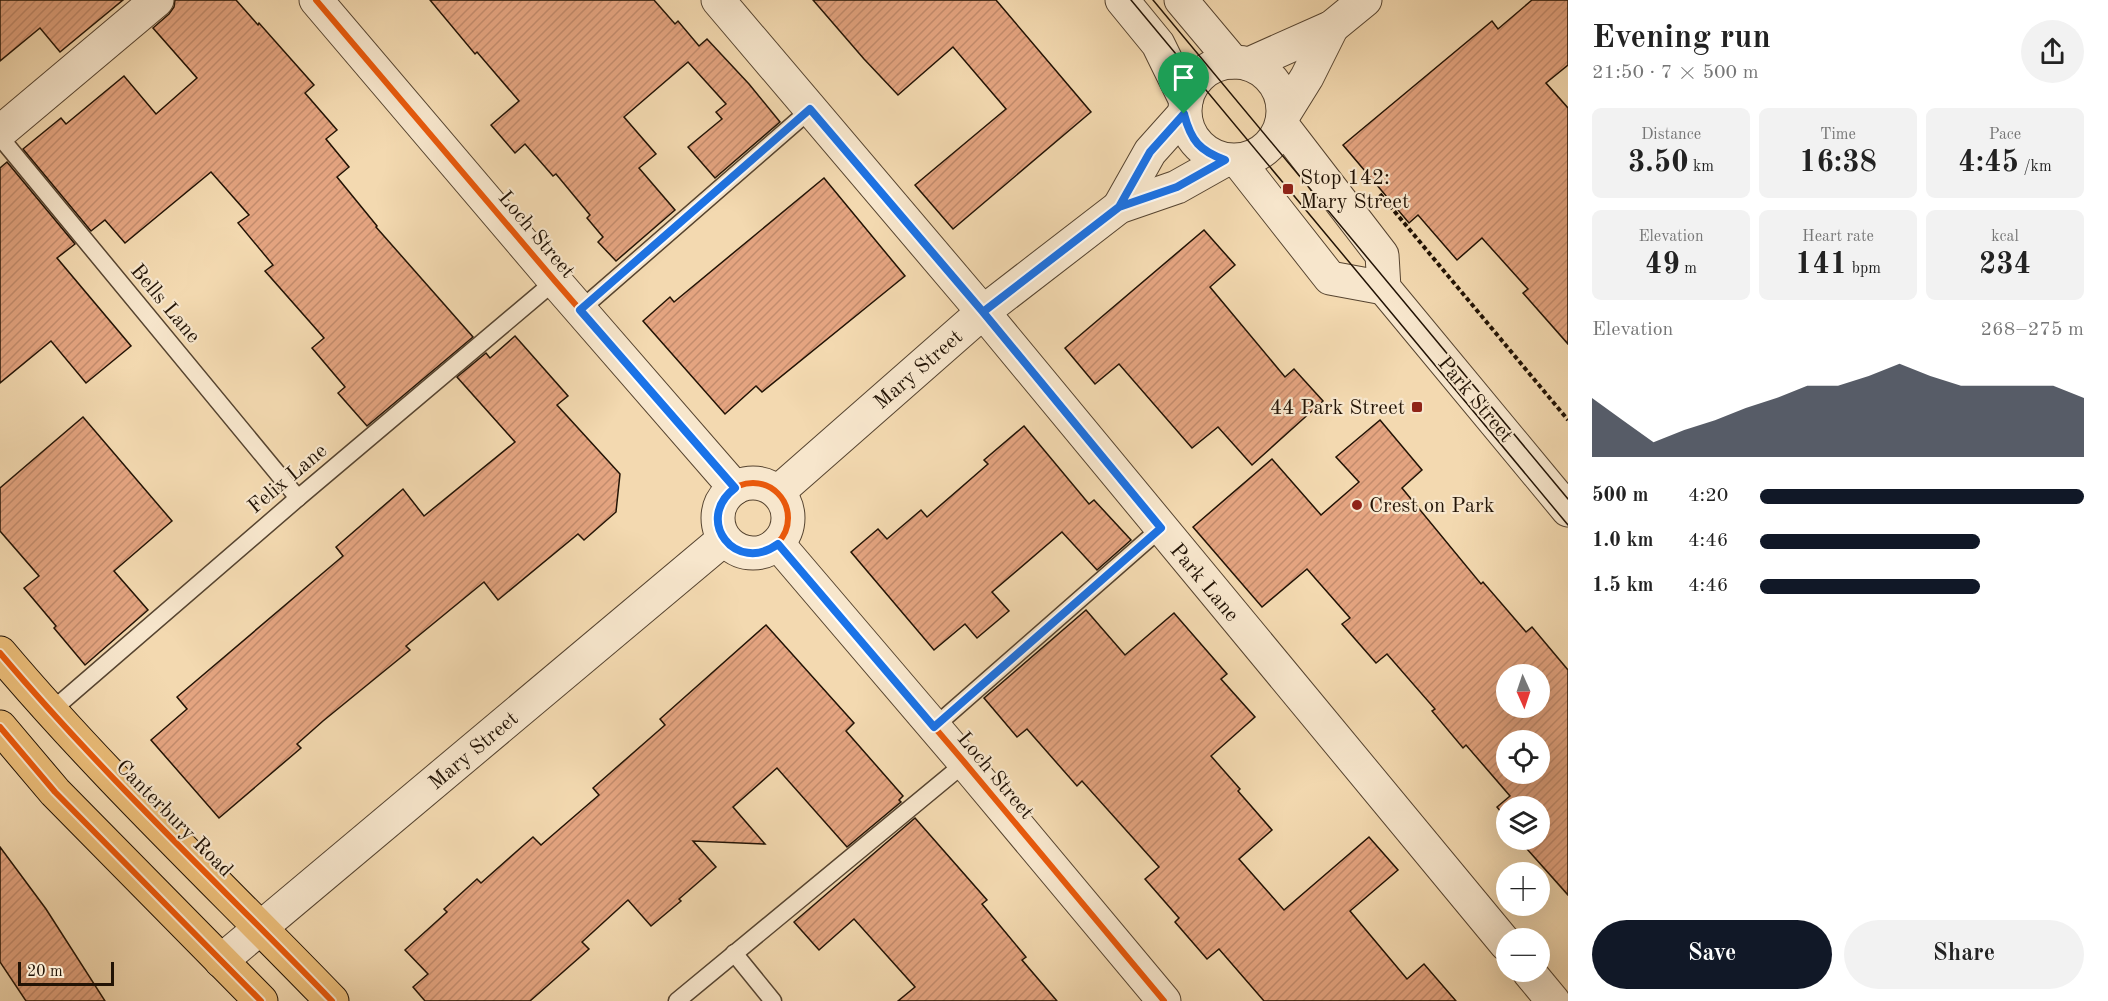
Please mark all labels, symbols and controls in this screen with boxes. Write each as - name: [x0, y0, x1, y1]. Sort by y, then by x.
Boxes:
- button: share: [2021, 20, 2084, 83]
- text: Evening run: [1592, 22, 1771, 55]
- pin: [1158, 52, 1209, 114]
- icon: arrive: [1167, 61, 1200, 94]
- text: 21:50 · 7 × 500 m: [1592, 63, 1759, 83]
- text: Distance: [1641, 127, 1701, 143]
- text: Time: [1820, 127, 1856, 143]
- text: Pace: [1989, 127, 2021, 143]
- text: 3.50: [1628, 148, 1689, 178]
- text: 16:38: [1799, 148, 1877, 178]
- text: 4:45: [1958, 148, 2019, 178]
- text: km: [1689, 159, 1714, 175]
- text: /km: [2019, 159, 2052, 175]
- place label: Stop 142: Mary Street: [1300, 168, 1409, 213]
- marker: Stop 142: Mary Street: [1281, 182, 1295, 196]
- street label: Loch Street: [494, 187, 578, 283]
- text: Elevation: [1638, 229, 1704, 245]
- text: Heart rate: [1802, 229, 1874, 245]
- text: kcal: [1991, 229, 2019, 245]
- text: 49: [1645, 250, 1680, 280]
- text: 141: [1795, 250, 1847, 280]
- text: 234: [1979, 250, 2031, 280]
- street label: Bells Lane: [126, 260, 204, 347]
- text: m: [1680, 261, 1697, 277]
- text: bpm: [1847, 261, 1881, 277]
- text: Elevation: [1592, 320, 1673, 340]
- text: 268–275 m: [1981, 320, 2084, 340]
- street label: Mary Street: [871, 326, 967, 414]
- street label: Park Street: [1433, 353, 1517, 447]
- place label: 44 Park Street: [1270, 398, 1405, 419]
- marker: 44 Park Street: [1410, 400, 1424, 414]
- street label: Felix Lane: [244, 440, 331, 518]
- text: 500 m: [1592, 486, 1648, 506]
- text: 4:20: [1688, 486, 1728, 506]
- place label: Crest on Park: [1369, 496, 1495, 517]
- marker: Crest on Park: [1350, 498, 1364, 512]
- text: 1.0 km: [1592, 531, 1654, 551]
- text: 4:46: [1688, 531, 1728, 551]
- street label: Park Lane: [1165, 540, 1242, 626]
- text: 1.5 km: [1592, 576, 1654, 596]
- text: 4:46: [1688, 576, 1728, 596]
- north arrow: [1496, 664, 1550, 718]
- map controls: [1496, 664, 1550, 982]
- street label: Mary Street: [425, 708, 523, 794]
- street label: Loch Street: [953, 728, 1037, 824]
- button: locate: [1496, 730, 1550, 784]
- street label: Canterbury Road: [111, 757, 236, 882]
- button: layers: [1496, 796, 1550, 850]
- button: +: [1496, 862, 1550, 916]
- button: Save: [1592, 920, 1832, 989]
- button: Share: [1844, 920, 2084, 989]
- button: −: [1496, 928, 1550, 982]
- scale bar: [18, 959, 114, 986]
- text: 20 m: [27, 964, 63, 980]

